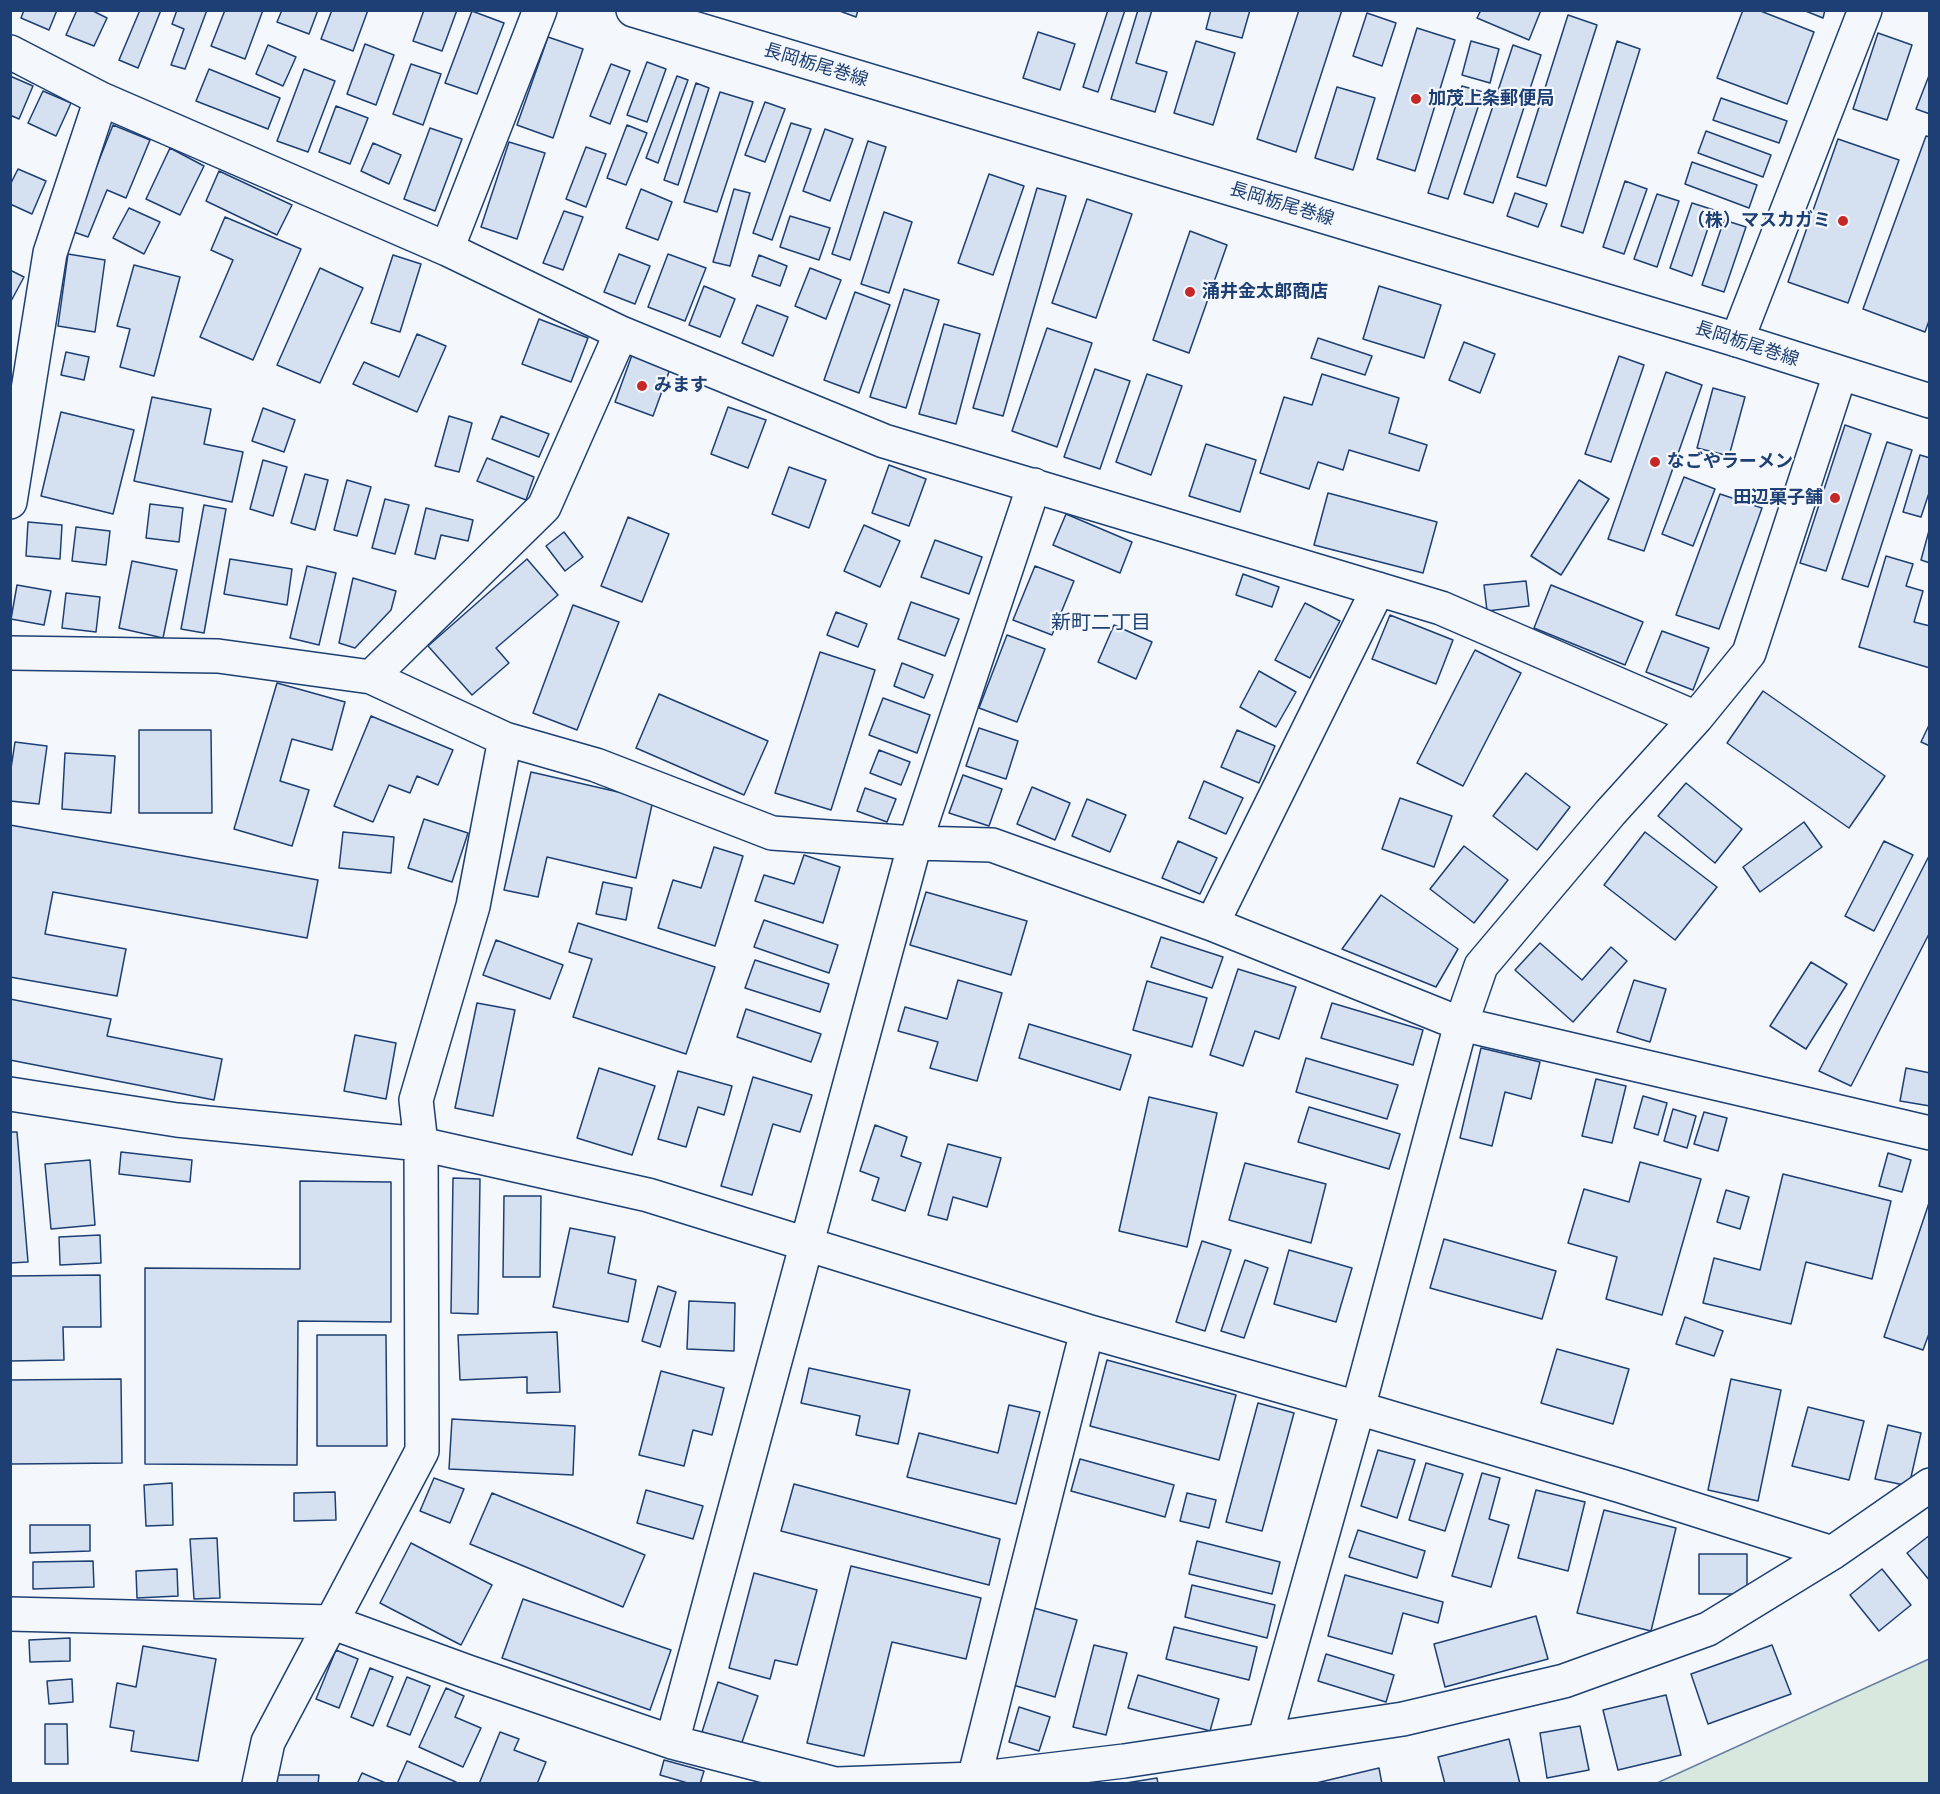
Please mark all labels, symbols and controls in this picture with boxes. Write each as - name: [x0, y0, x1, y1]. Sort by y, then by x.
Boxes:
- street label: 長岡栃尾巻線: [761, 39, 871, 91]
- place label: 加茂上条郵便局: [1428, 88, 1554, 110]
- marker: 加茂上条郵便局: [1409, 92, 1423, 106]
- street label: 長岡栃尾巻線: [1227, 178, 1337, 230]
- place label: （株）マスカガミ: [1687, 210, 1831, 232]
- marker: （株）マスカガミ: [1836, 214, 1850, 228]
- place label: 涌井金太郎商店: [1202, 281, 1328, 303]
- marker: 涌井金太郎商店: [1183, 285, 1197, 299]
- street label: 長岡栃尾巻線: [1692, 317, 1802, 371]
- place label: みます: [654, 375, 708, 397]
- marker: みます: [635, 379, 649, 393]
- place label: なごやラーメン: [1667, 451, 1793, 473]
- marker: なごやラーメン: [1648, 455, 1662, 469]
- place label: 田辺菓子舗: [1733, 487, 1823, 509]
- marker: 田辺菓子舗: [1828, 491, 1842, 505]
- district label: 新町二丁目: [1051, 611, 1151, 635]

